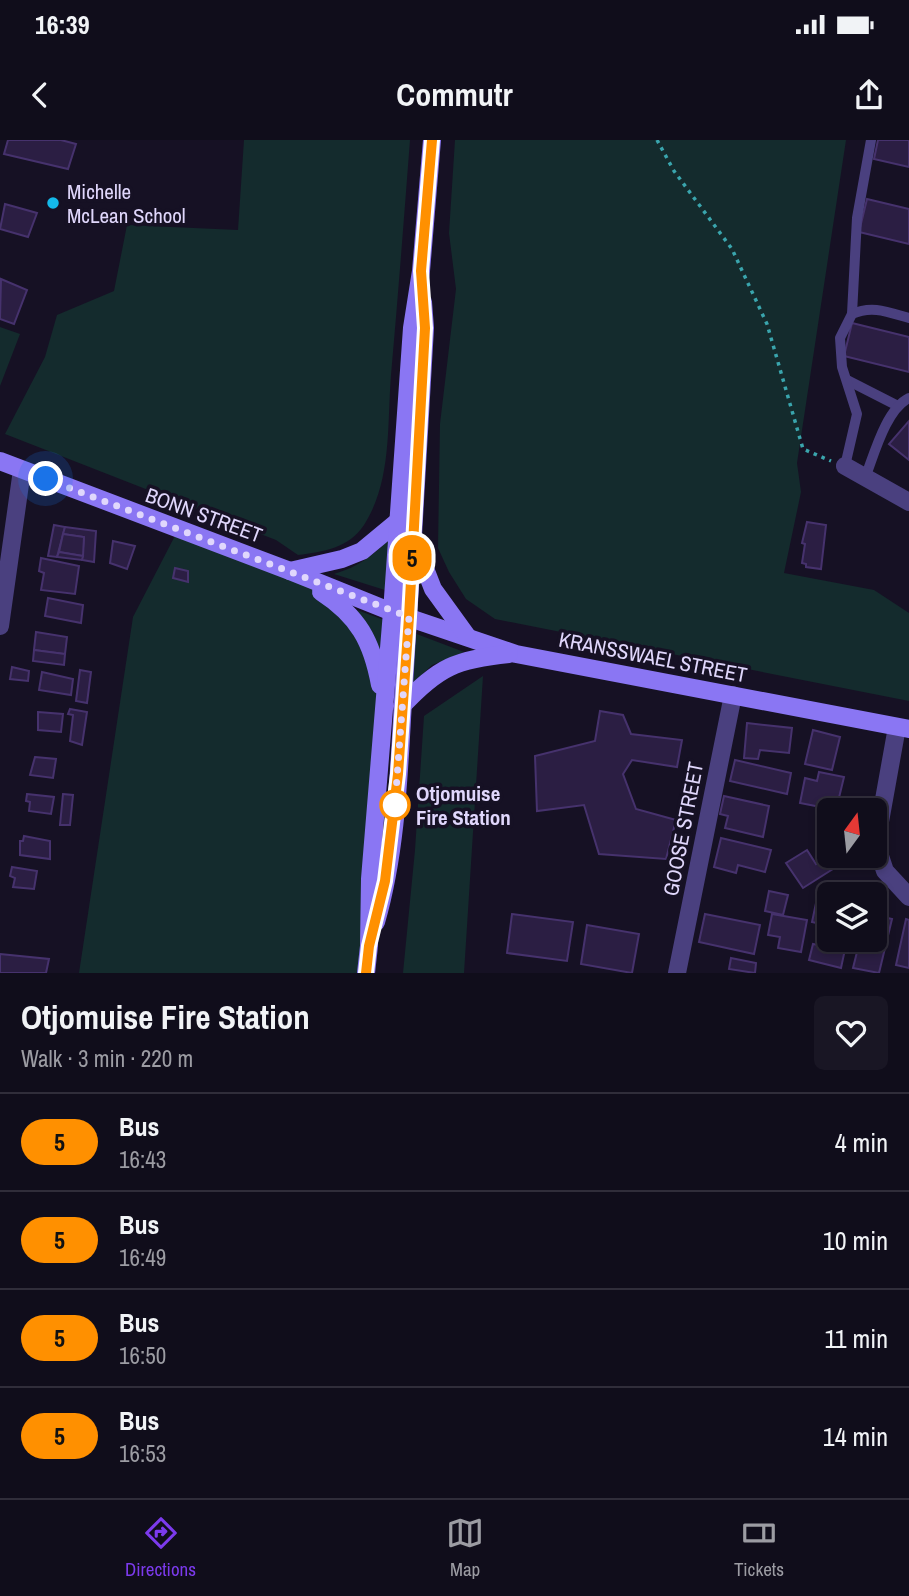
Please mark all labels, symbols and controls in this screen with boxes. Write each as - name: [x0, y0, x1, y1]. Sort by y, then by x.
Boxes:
- text: 16:39: [35, 7, 90, 42]
- text: Commutr: [396, 73, 513, 116]
- icon: back: [21, 76, 59, 114]
- icon: share: [850, 76, 888, 114]
- place label: Michelle McLean School: [67, 177, 186, 230]
- marker: Michelle McLean School: [45, 195, 61, 211]
- your location: [28, 461, 63, 496]
- street label: BONN STREET: [141, 480, 267, 550]
- line badge: 5: [389, 535, 435, 581]
- text: 5: [407, 542, 417, 574]
- street label: KRANSSWAEL STREET: [556, 625, 750, 690]
- street label: GOOSE STREET: [656, 759, 710, 898]
- place label: Otjomuise Fire Station: [416, 779, 511, 832]
- marker: Otjomuise Fire Station: [380, 790, 410, 820]
- north arrow: [817, 798, 887, 868]
- map controls: [817, 798, 887, 952]
- button: layers: [817, 882, 887, 952]
- text: Otjomuise Fire Station: [21, 995, 310, 1039]
- button: heart: [814, 996, 888, 1070]
- text: Walk · 3 min · 220 m: [21, 1043, 193, 1074]
- text: Bus: [119, 1109, 159, 1144]
- text: 4 min: [835, 1125, 888, 1160]
- text: 5: [54, 1126, 65, 1158]
- text: 16:43: [119, 1144, 166, 1175]
- text: Bus: [119, 1207, 159, 1242]
- text: 10 min: [823, 1223, 888, 1258]
- text: 5: [54, 1224, 65, 1256]
- text: 16:49: [119, 1242, 166, 1273]
- text: Bus: [119, 1305, 159, 1340]
- text: 11 min: [824, 1321, 888, 1356]
- text: 5: [54, 1322, 65, 1354]
- text: 16:50: [119, 1340, 166, 1371]
- text: Bus: [119, 1403, 159, 1438]
- text: 14 min: [823, 1419, 888, 1454]
- text: 5: [54, 1420, 65, 1452]
- text: 16:53: [119, 1438, 166, 1469]
- tab: Directions: [125, 1514, 196, 1582]
- tab: Map: [446, 1514, 484, 1582]
- tab: Tickets: [734, 1514, 784, 1582]

